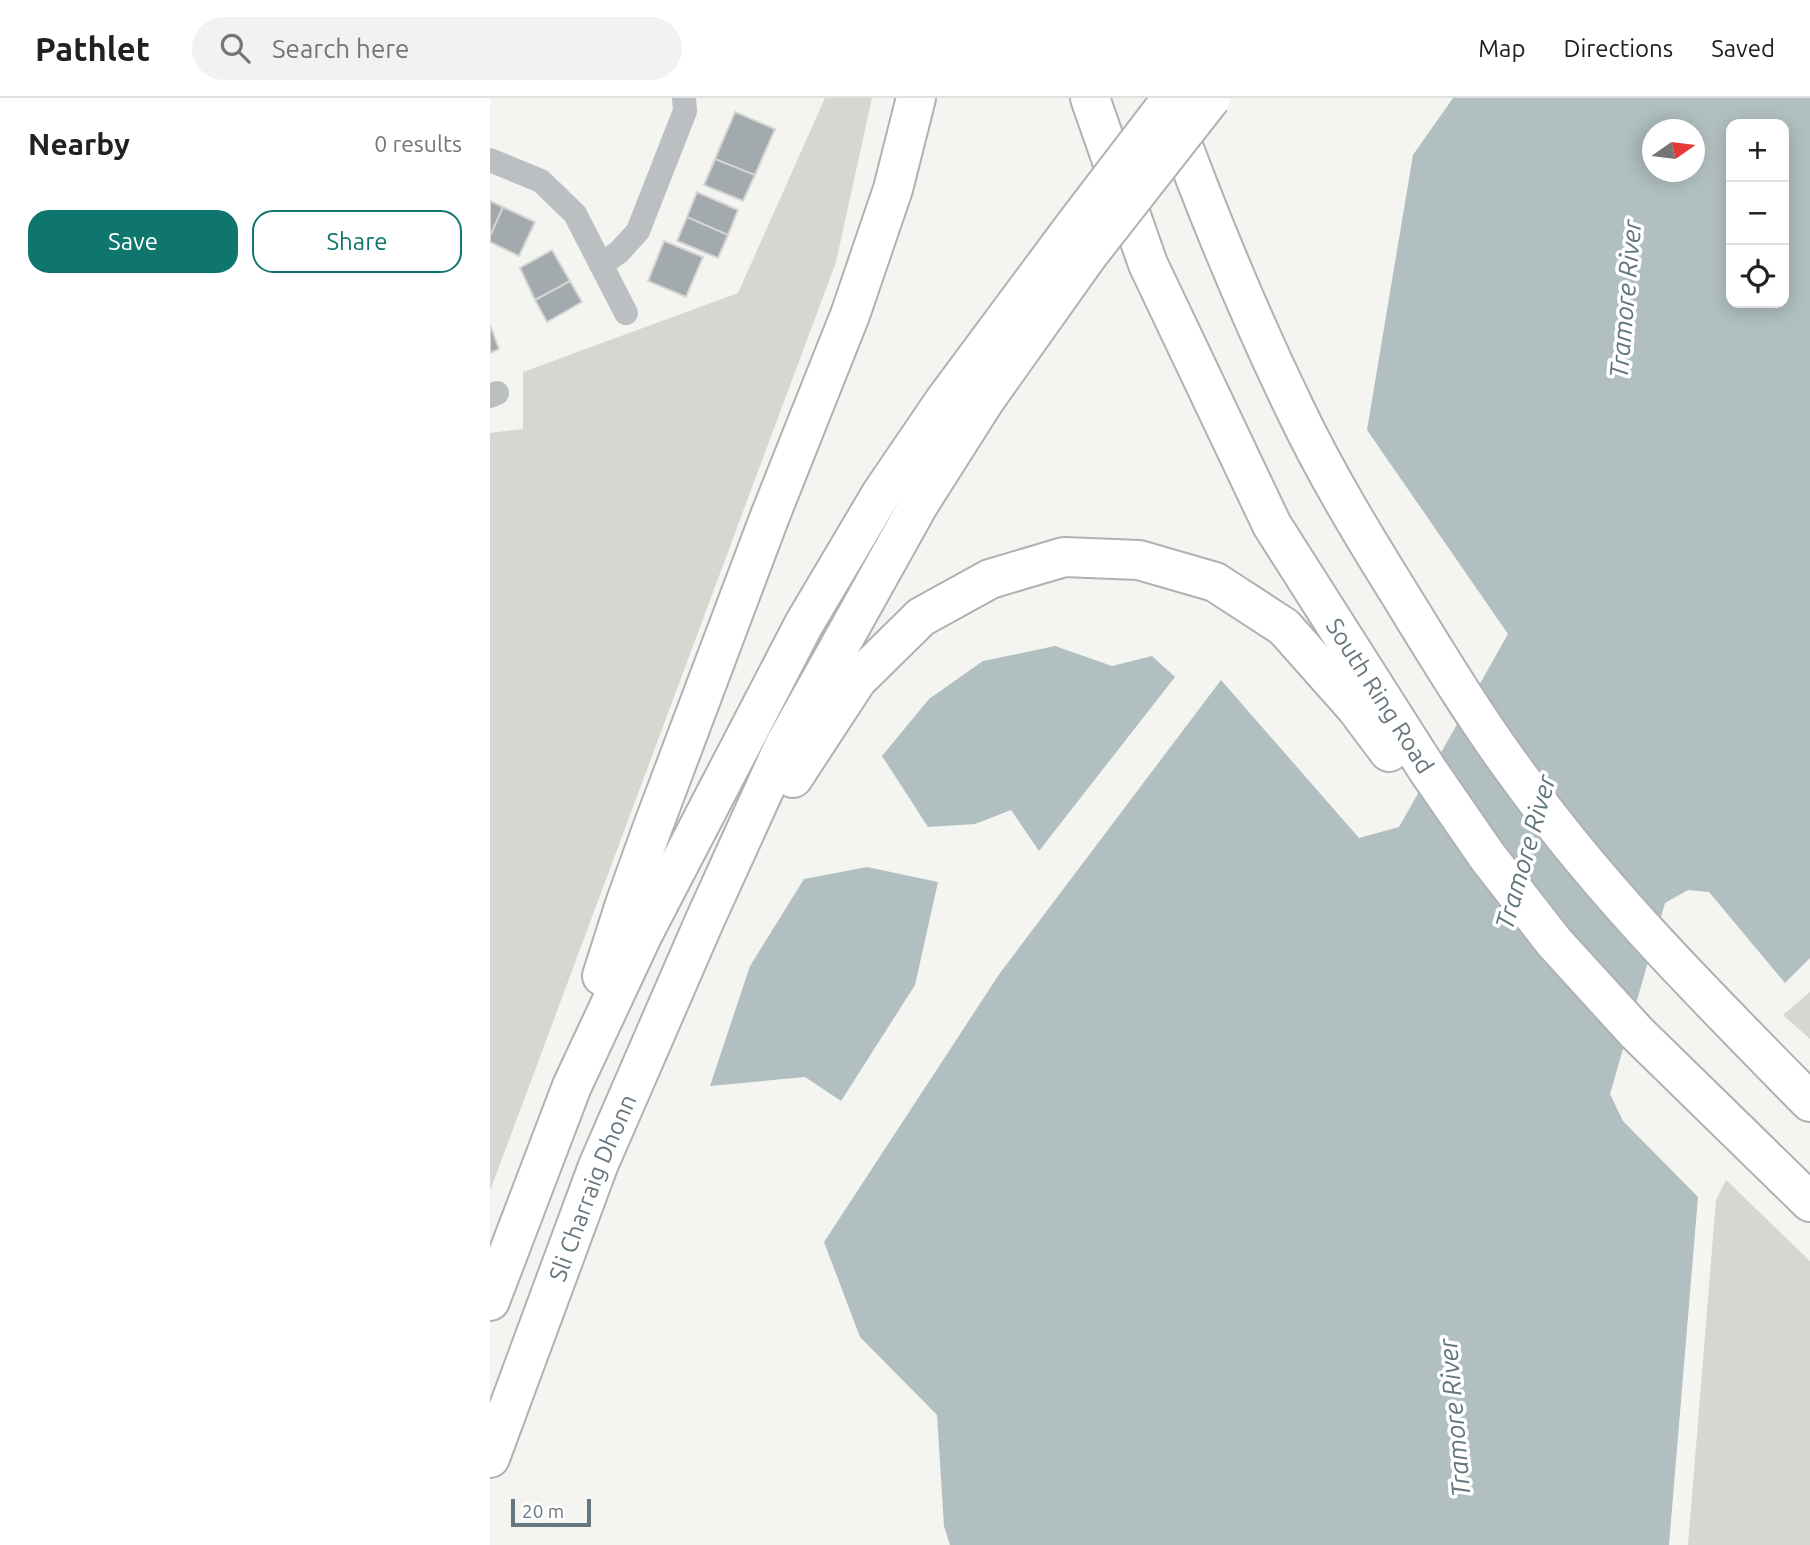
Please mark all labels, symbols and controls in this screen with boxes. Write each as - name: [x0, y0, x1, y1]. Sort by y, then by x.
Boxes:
- search box: [192, 17, 682, 80]
- icon: search: [216, 29, 254, 67]
- text: Pathlet: [35, 30, 150, 67]
- text: Search here: [272, 34, 409, 63]
- text: Map: [1478, 35, 1525, 62]
- text: Directions: [1563, 35, 1673, 62]
- text: Saved: [1711, 35, 1775, 62]
- north arrow: [1642, 119, 1705, 182]
- map controls: [1726, 119, 1789, 308]
- button: +: [1726, 119, 1789, 182]
- text: Nearby: [28, 127, 130, 161]
- text: 0 results: [374, 131, 462, 156]
- button: −: [1726, 182, 1789, 245]
- button: Save: [28, 210, 238, 273]
- button: Share: [252, 210, 462, 273]
- water label: Tramore River: [1604, 217, 1646, 380]
- button: locate: [1726, 245, 1789, 308]
- street label: South Ring Road: [1321, 613, 1440, 778]
- water label: Tramore River: [1489, 770, 1561, 933]
- street label: Sli Charraig Dhonn: [543, 1090, 641, 1285]
- water label: Tramore River: [1433, 1336, 1475, 1499]
- scale bar: [511, 1496, 592, 1528]
- text: 20 m: [522, 1500, 564, 1522]

